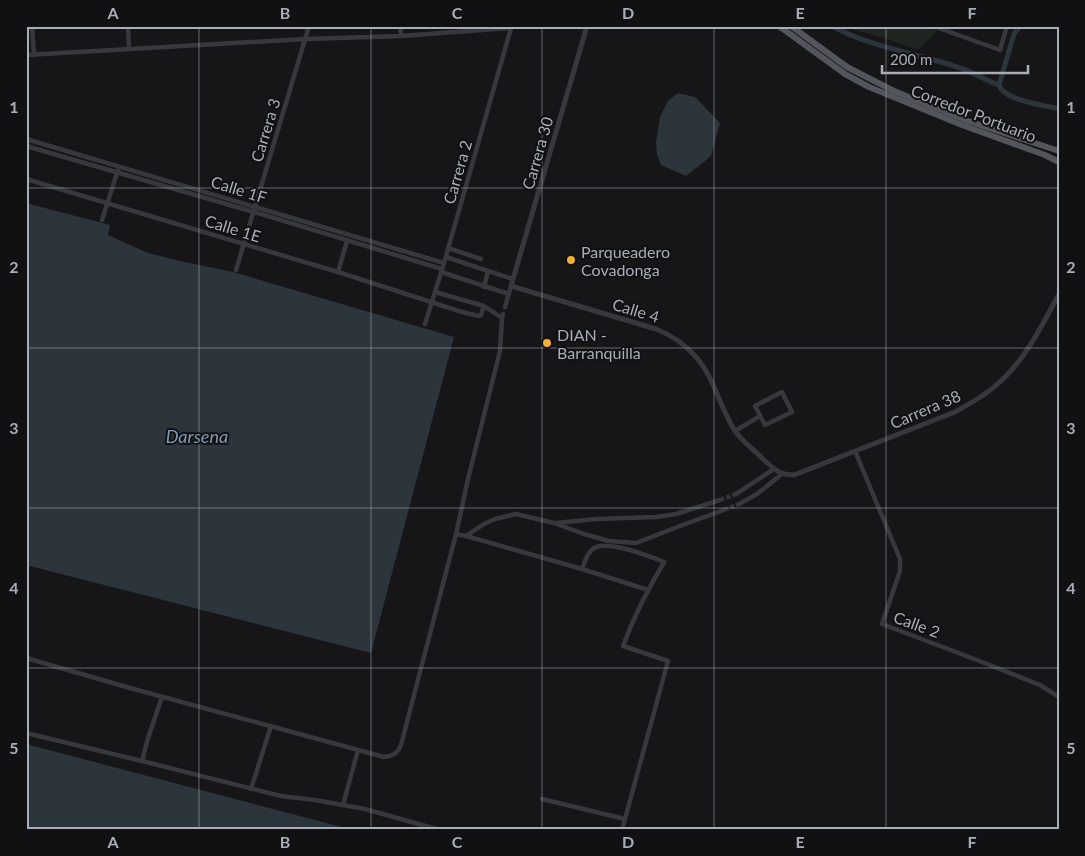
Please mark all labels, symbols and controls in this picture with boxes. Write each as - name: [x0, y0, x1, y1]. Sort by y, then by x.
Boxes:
- text: A: [106, 3, 119, 22]
- text: B: [280, 3, 290, 22]
- text: C: [452, 3, 463, 22]
- text: D: [622, 3, 634, 22]
- text: E: [795, 3, 805, 22]
- text: F: [967, 3, 977, 22]
- scale bar: [882, 42, 1029, 74]
- text: 200 m: [890, 50, 932, 68]
- street label: Corredor Portuario: [909, 80, 1039, 146]
- street label: Carrera 3: [246, 96, 284, 164]
- text: 1: [9, 97, 19, 116]
- text: 1: [1066, 97, 1076, 116]
- street label: Carrera 30: [518, 114, 556, 192]
- street label: Carrera 2: [439, 138, 475, 206]
- street label: Calle 1F: [209, 172, 269, 206]
- street label: Calle 1E: [203, 211, 263, 245]
- place label: Parqueadero Covadonga: [581, 242, 670, 279]
- marker: Parqueadero Covadonga: [565, 254, 577, 266]
- text: 2: [9, 257, 19, 276]
- text: 2: [1066, 257, 1076, 276]
- street label: Calle 4: [610, 294, 662, 326]
- place label: DIAN - Barranquilla: [557, 325, 641, 362]
- marker: DIAN - Barranquilla: [541, 337, 553, 349]
- street label: Carrera 38: [887, 386, 963, 432]
- text: 3: [9, 418, 19, 437]
- text: 3: [1066, 418, 1076, 437]
- water label: Darsena: [166, 425, 228, 447]
- text: 4: [9, 578, 19, 597]
- text: 4: [1066, 578, 1076, 597]
- street label: Calle 2: [891, 607, 943, 641]
- text: 5: [9, 738, 19, 757]
- text: 5: [1066, 738, 1076, 757]
- text: A: [106, 832, 119, 851]
- text: B: [280, 832, 290, 851]
- text: C: [452, 832, 463, 851]
- text: D: [622, 832, 634, 851]
- text: E: [795, 832, 805, 851]
- text: F: [967, 832, 977, 851]

